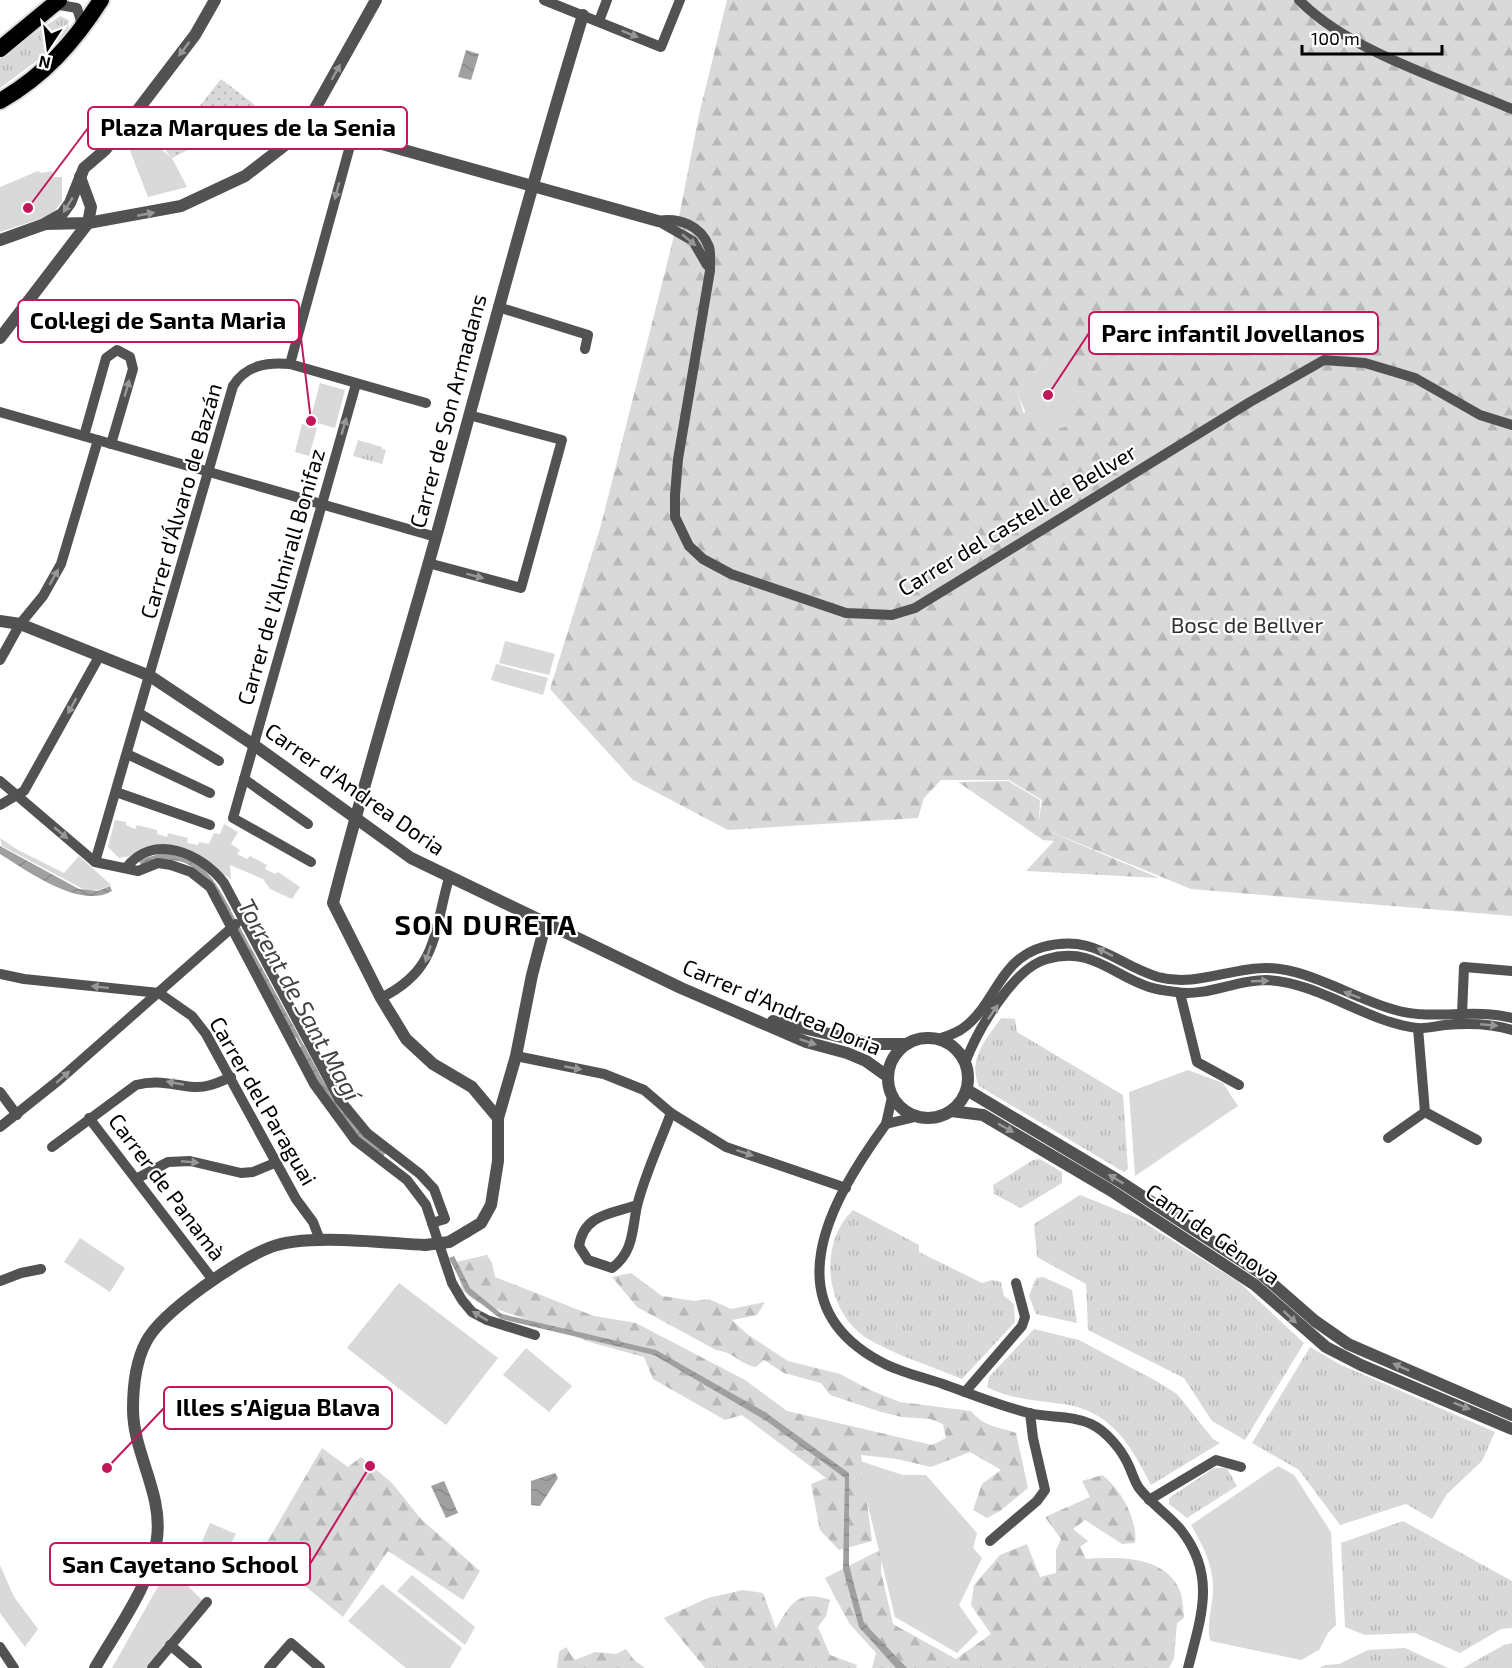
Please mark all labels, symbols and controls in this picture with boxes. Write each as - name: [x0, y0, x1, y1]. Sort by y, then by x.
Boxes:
- north arrow: [18, 18, 78, 78]
- scale bar: [1302, 18, 1442, 56]
- text: 100 m: [1311, 27, 1360, 49]
- one-way arrow: [621, 30, 639, 39]
- one-way arrow: [178, 42, 190, 57]
- text: N: [37, 53, 52, 74]
- one-way arrow: [331, 64, 341, 81]
- callout: Plaza Marques de la Senia: [88, 107, 407, 149]
- text: Plaza Marques de la Senia: [100, 112, 396, 141]
- one-way arrow: [332, 182, 341, 200]
- one-way arrow: [63, 197, 74, 213]
- one-way arrow: [136, 209, 155, 218]
- one-way arrow: [682, 233, 697, 247]
- street label: Carrer de Son Armadans: [403, 291, 491, 530]
- callout: Col·legi de Santa Maria: [18, 300, 299, 342]
- text: Col·legi de Santa Maria: [30, 305, 286, 334]
- callout: Parc infantil Jovellanos: [1089, 312, 1378, 354]
- text: Parc infantil Jovellanos: [1101, 318, 1365, 347]
- one-way arrow: [123, 379, 133, 397]
- street label: Carrer d'Álvaro de Bazán: [134, 380, 226, 622]
- one-way arrow: [340, 417, 349, 435]
- street label: Carrer del castell de Bellver: [893, 437, 1141, 601]
- street label: Carrer de l'Almirall Bonifaz: [231, 445, 329, 708]
- one-way arrow: [48, 569, 59, 585]
- one-way arrow: [466, 571, 484, 581]
- park label: Bosc de Bellver: [1171, 611, 1323, 637]
- one-way arrow: [66, 698, 77, 714]
- street label: Carrer d'Andrea Doria: [261, 716, 450, 860]
- one-way arrow: [53, 826, 69, 839]
- water label: Torrent de Sant Magí: [233, 893, 369, 1107]
- district label: SON DURETA: [394, 907, 578, 941]
- one-way arrow: [423, 945, 432, 963]
- one-way arrow: [1097, 947, 1114, 956]
- street label: Carrer d'Andrea Doria: [679, 952, 886, 1060]
- one-way arrow: [1250, 977, 1269, 986]
- one-way arrow: [91, 982, 110, 992]
- one-way arrow: [1343, 990, 1361, 999]
- one-way arrow: [987, 1005, 999, 1021]
- street label: Carrer del Paraguai: [205, 1011, 323, 1190]
- one-way arrow: [1479, 1020, 1498, 1030]
- one-way arrow: [799, 1038, 817, 1047]
- one-way arrow: [564, 1064, 583, 1073]
- one-way arrow: [55, 1071, 70, 1084]
- one-way arrow: [165, 1079, 184, 1088]
- street label: Carrer de Panamà: [104, 1108, 232, 1265]
- one-way arrow: [998, 1123, 1015, 1133]
- one-way arrow: [736, 1149, 754, 1158]
- one-way arrow: [180, 1158, 199, 1167]
- one-way arrow: [1108, 1174, 1124, 1185]
- street label: Camí de Gènova: [1141, 1177, 1286, 1289]
- one-way arrow: [472, 1310, 488, 1321]
- one-way arrow: [1283, 1310, 1297, 1324]
- one-way arrow: [1392, 1362, 1409, 1371]
- callout: Illes s'Aigua Blava: [164, 1387, 392, 1429]
- text: Illes s'Aigua Blava: [176, 1392, 380, 1421]
- one-way arrow: [1453, 1401, 1471, 1411]
- callout: San Cayetano School: [50, 1543, 310, 1585]
- text: San Cayetano School: [62, 1549, 298, 1578]

